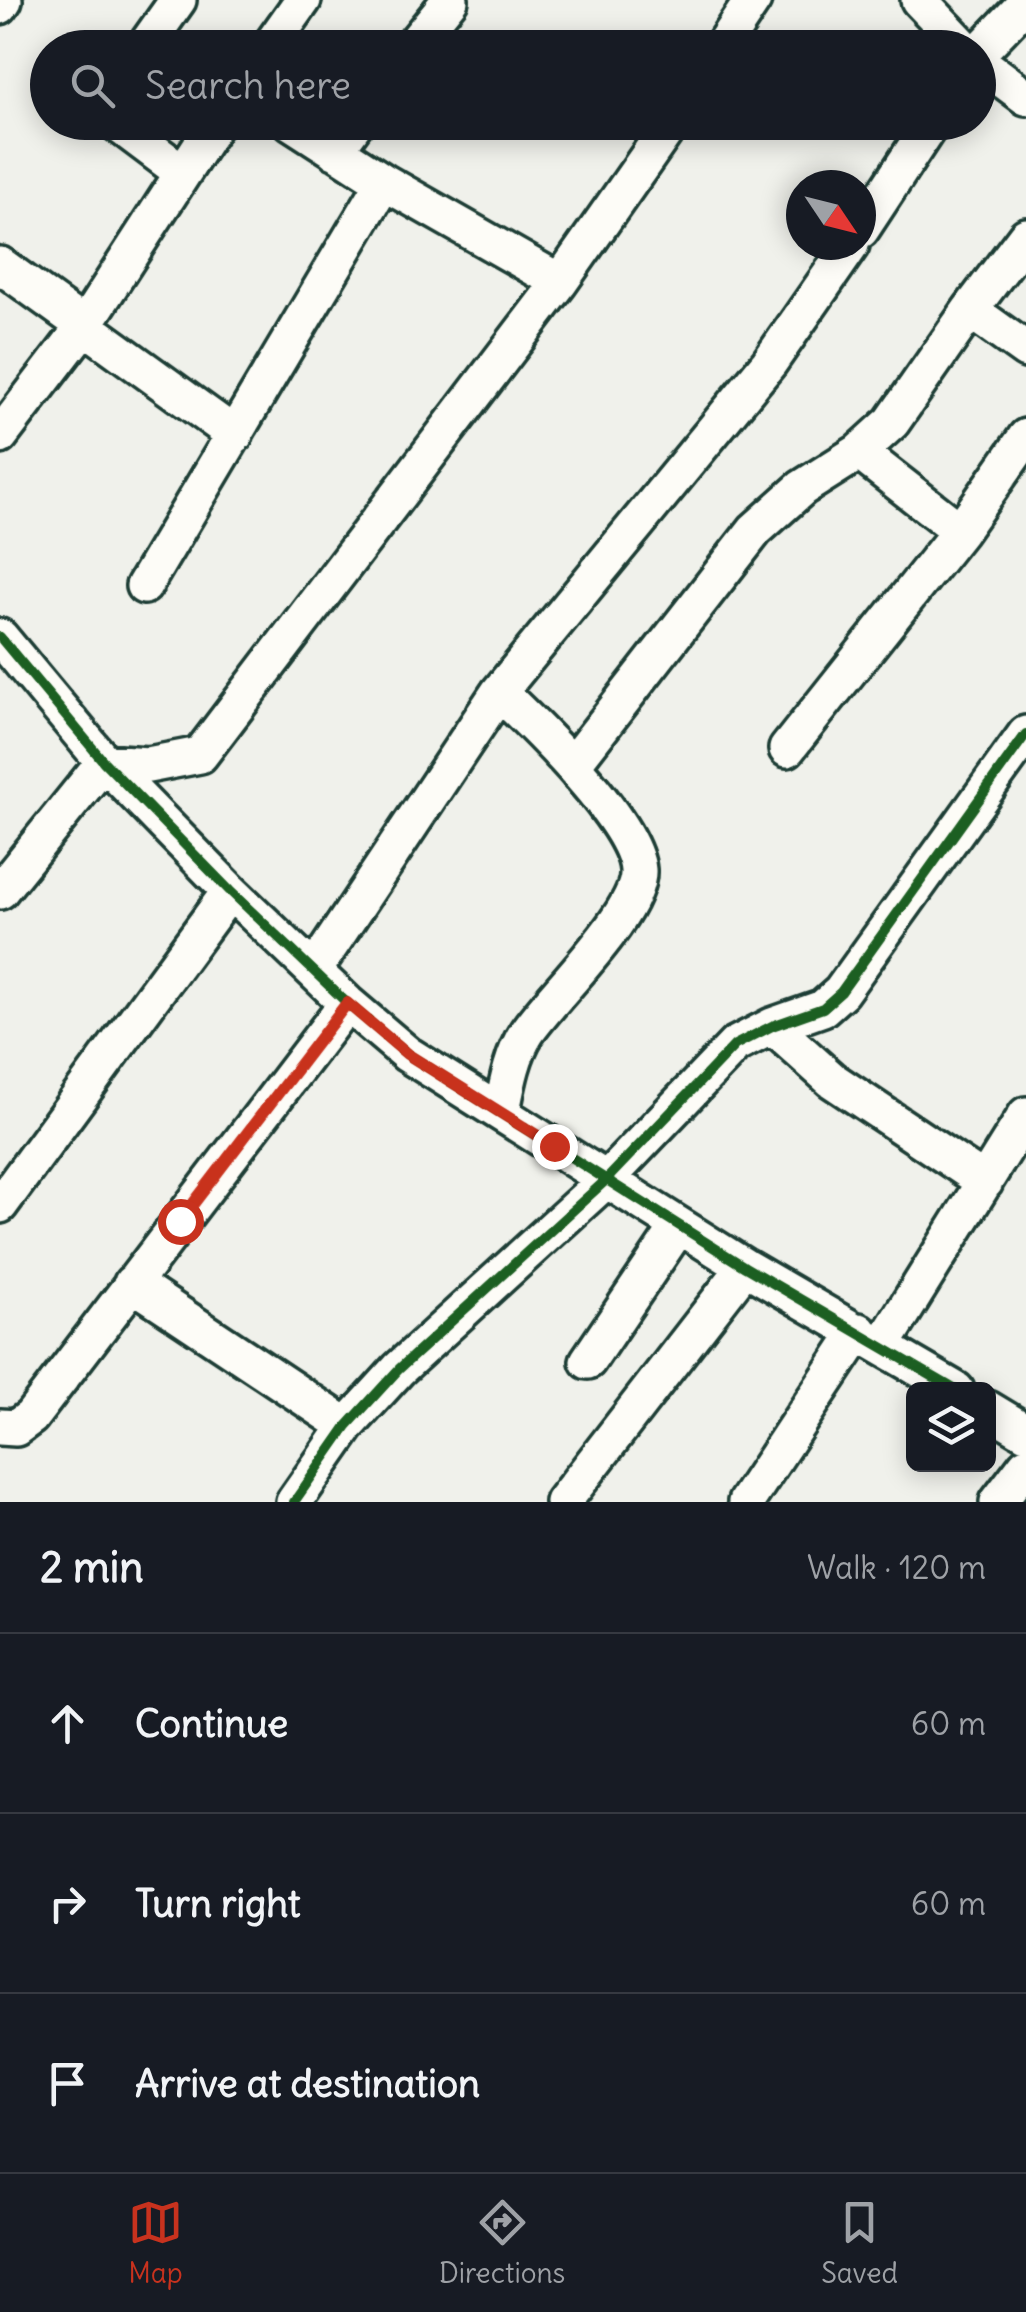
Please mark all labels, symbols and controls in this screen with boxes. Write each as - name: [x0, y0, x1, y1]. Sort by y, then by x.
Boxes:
- search box: [30, 30, 996, 140]
- icon: search: [65, 58, 120, 113]
- text: Search here: [145, 62, 351, 109]
- north arrow: [786, 170, 876, 260]
- route end: [532, 1124, 578, 1170]
- route start: [158, 1199, 204, 1245]
- map controls: [906, 1382, 996, 1472]
- button: layers: [906, 1382, 996, 1472]
- text: 2 min: [40, 1541, 144, 1593]
- text: Walk · 120 m: [807, 1547, 986, 1588]
- icon: ahead: [40, 1696, 95, 1751]
- text: Continue: [135, 1700, 288, 1747]
- text: 60 m: [911, 1703, 986, 1744]
- icon: right: [40, 1876, 95, 1931]
- text: Turn right: [135, 1880, 301, 1927]
- text: 60 m: [911, 1883, 986, 1924]
- icon: arrive: [40, 2056, 95, 2111]
- text: Arrive at destination: [135, 2060, 480, 2107]
- tab: Map: [128, 2195, 183, 2291]
- tab: Directions: [439, 2195, 565, 2291]
- tab: Saved: [821, 2195, 898, 2291]

